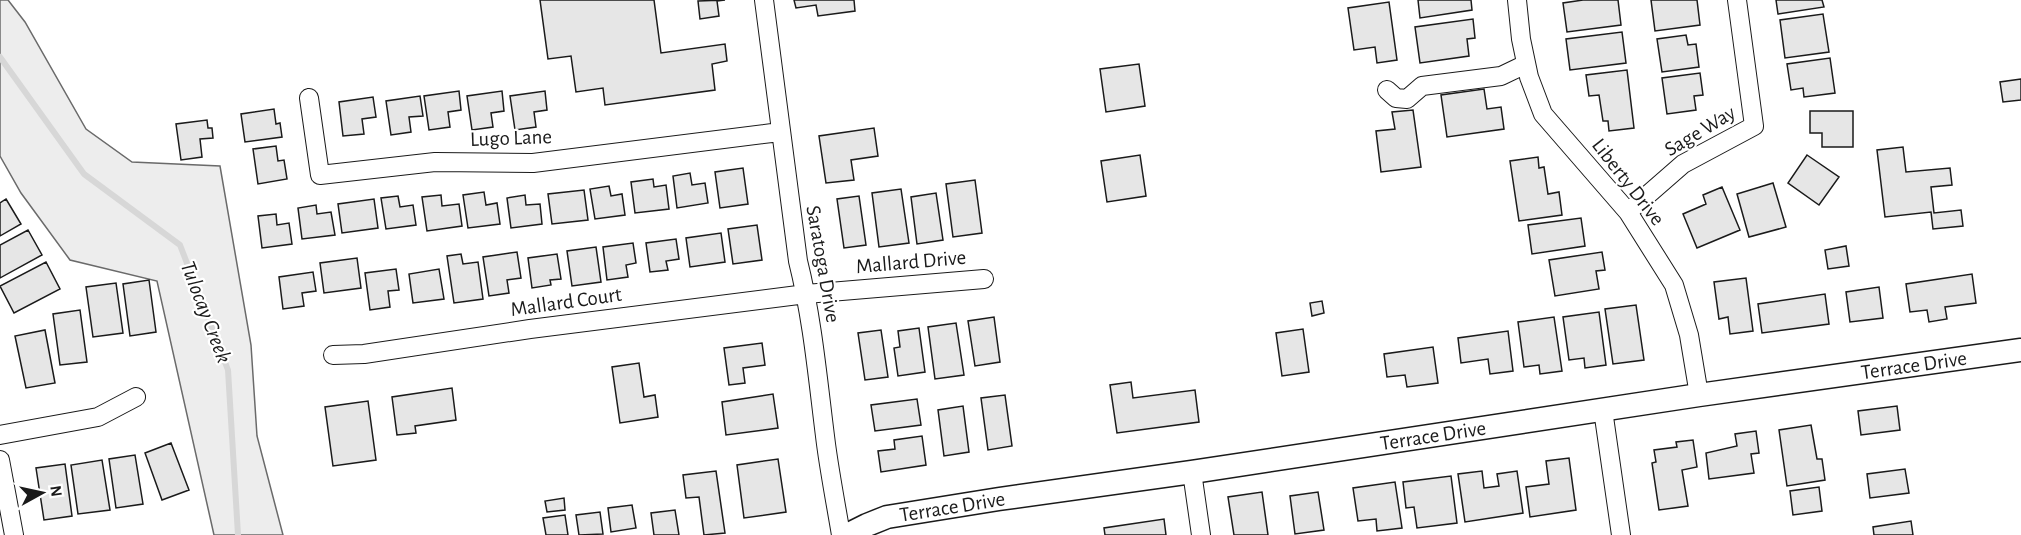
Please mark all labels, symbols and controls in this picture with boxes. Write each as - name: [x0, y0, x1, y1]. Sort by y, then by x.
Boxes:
- street label: Sage Way: [1661, 102, 1739, 160]
- street label: Lugo Lane: [470, 126, 552, 150]
- street label: Liberty Drive: [1588, 135, 1668, 229]
- street label: Saratoga Drive: [802, 204, 844, 324]
- street label: Mallard Drive: [855, 247, 967, 277]
- water label: Tulocay Creek: [177, 258, 235, 366]
- street label: Mallard Court: [509, 284, 623, 320]
- street label: Terrace Drive: [1860, 347, 1968, 383]
- street label: Terrace Drive: [1379, 417, 1487, 454]
- north arrow: [12, 463, 72, 523]
- text: N: [47, 484, 65, 498]
- street label: Terrace Drive: [898, 488, 1006, 525]

